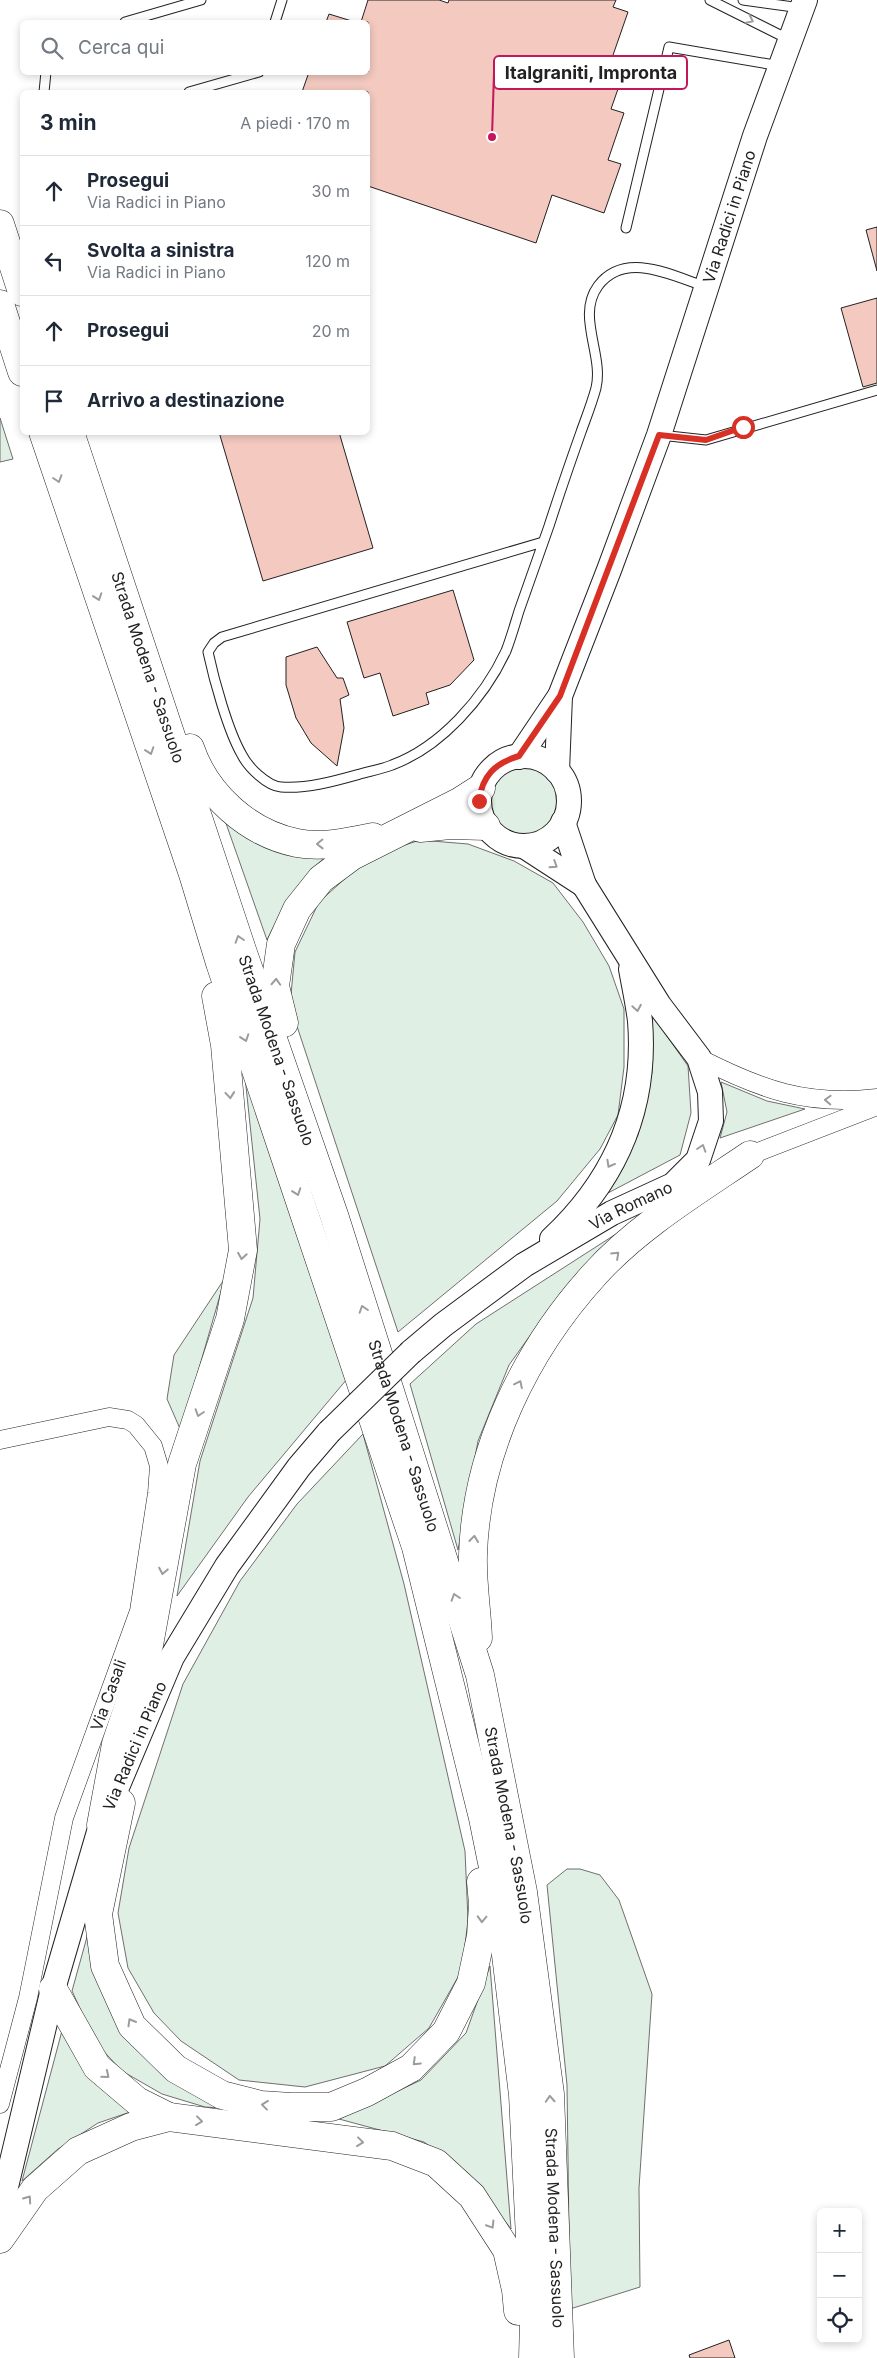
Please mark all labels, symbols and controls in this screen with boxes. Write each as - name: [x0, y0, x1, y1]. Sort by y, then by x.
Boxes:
- one-way arrow: [745, 14, 754, 24]
- search box: [20, 20, 370, 75]
- icon: search: [38, 34, 66, 62]
- text: Cerca qui: [78, 36, 164, 59]
- callout: Italgraniti, Impronta: [494, 56, 687, 89]
- text: Italgraniti, Impronta: [505, 62, 677, 83]
- text: 3 min: [40, 110, 96, 135]
- text: A piedi · 170 m: [240, 113, 350, 133]
- street label: Via Radici in Piano: [698, 148, 760, 286]
- text: Prosegui: [87, 169, 169, 192]
- icon: ahead: [40, 177, 68, 205]
- text: 30 m: [312, 181, 350, 201]
- text: Via Radici in Piano: [87, 192, 226, 212]
- text: Svolta a sinistra: [87, 239, 235, 262]
- icon: left: [40, 247, 68, 275]
- text: 120 m: [305, 251, 350, 271]
- text: Via Radici in Piano: [87, 262, 226, 282]
- icon: ahead: [40, 317, 68, 345]
- text: Prosegui: [87, 319, 169, 342]
- text: 20 m: [312, 321, 350, 341]
- icon: arrive: [40, 387, 68, 415]
- text: Arrivo a destinazione: [87, 389, 285, 412]
- route start: [732, 416, 755, 439]
- one-way arrow: [52, 474, 62, 482]
- street label: Strada Modena - Sassuolo: [107, 569, 189, 766]
- one-way arrow: [92, 592, 102, 601]
- one-way arrow: [144, 746, 154, 754]
- route end: [468, 790, 491, 813]
- one-way arrow: [316, 839, 324, 849]
- one-way arrow: [548, 859, 557, 869]
- one-way arrow: [234, 935, 244, 944]
- street label: Strada Modena - Sassuolo: [235, 952, 319, 1148]
- one-way arrow: [271, 977, 282, 985]
- one-way arrow: [632, 1003, 642, 1012]
- one-way arrow: [239, 1033, 249, 1042]
- one-way arrow: [224, 1091, 235, 1099]
- one-way arrow: [824, 1095, 832, 1106]
- one-way arrow: [696, 1144, 706, 1152]
- one-way arrow: [606, 1159, 616, 1168]
- street label: Via Romano: [585, 1177, 675, 1234]
- one-way arrow: [291, 1187, 301, 1196]
- one-way arrow: [610, 1252, 619, 1261]
- one-way arrow: [237, 1253, 248, 1261]
- one-way arrow: [359, 1305, 369, 1313]
- street label: Strada Modena - Sassuolo: [364, 1337, 444, 1534]
- one-way arrow: [513, 1380, 523, 1389]
- one-way arrow: [195, 1408, 205, 1416]
- one-way arrow: [468, 1535, 479, 1543]
- one-way arrow: [159, 1566, 169, 1575]
- one-way arrow: [451, 1593, 461, 1602]
- street label: Via Casali: [86, 1657, 130, 1733]
- street label: Via Radici in Piano: [98, 1678, 171, 1814]
- street label: Strada Modena - Sassuolo: [480, 1725, 537, 1925]
- one-way arrow: [477, 1915, 488, 1923]
- one-way arrow: [128, 2018, 138, 2027]
- one-way arrow: [413, 2056, 422, 2065]
- one-way arrow: [101, 2069, 110, 2078]
- one-way arrow: [545, 2095, 556, 2103]
- one-way arrow: [261, 2100, 269, 2111]
- one-way arrow: [195, 2115, 204, 2125]
- street label: Strada Modena - Sassuolo: [541, 2127, 569, 2328]
- one-way arrow: [357, 2136, 365, 2147]
- one-way arrow: [22, 2195, 31, 2205]
- map controls: [817, 2208, 862, 2343]
- button: +: [817, 2208, 862, 2253]
- one-way arrow: [484, 2220, 494, 2229]
- button: −: [817, 2253, 862, 2298]
- button: locate: [817, 2298, 862, 2343]

